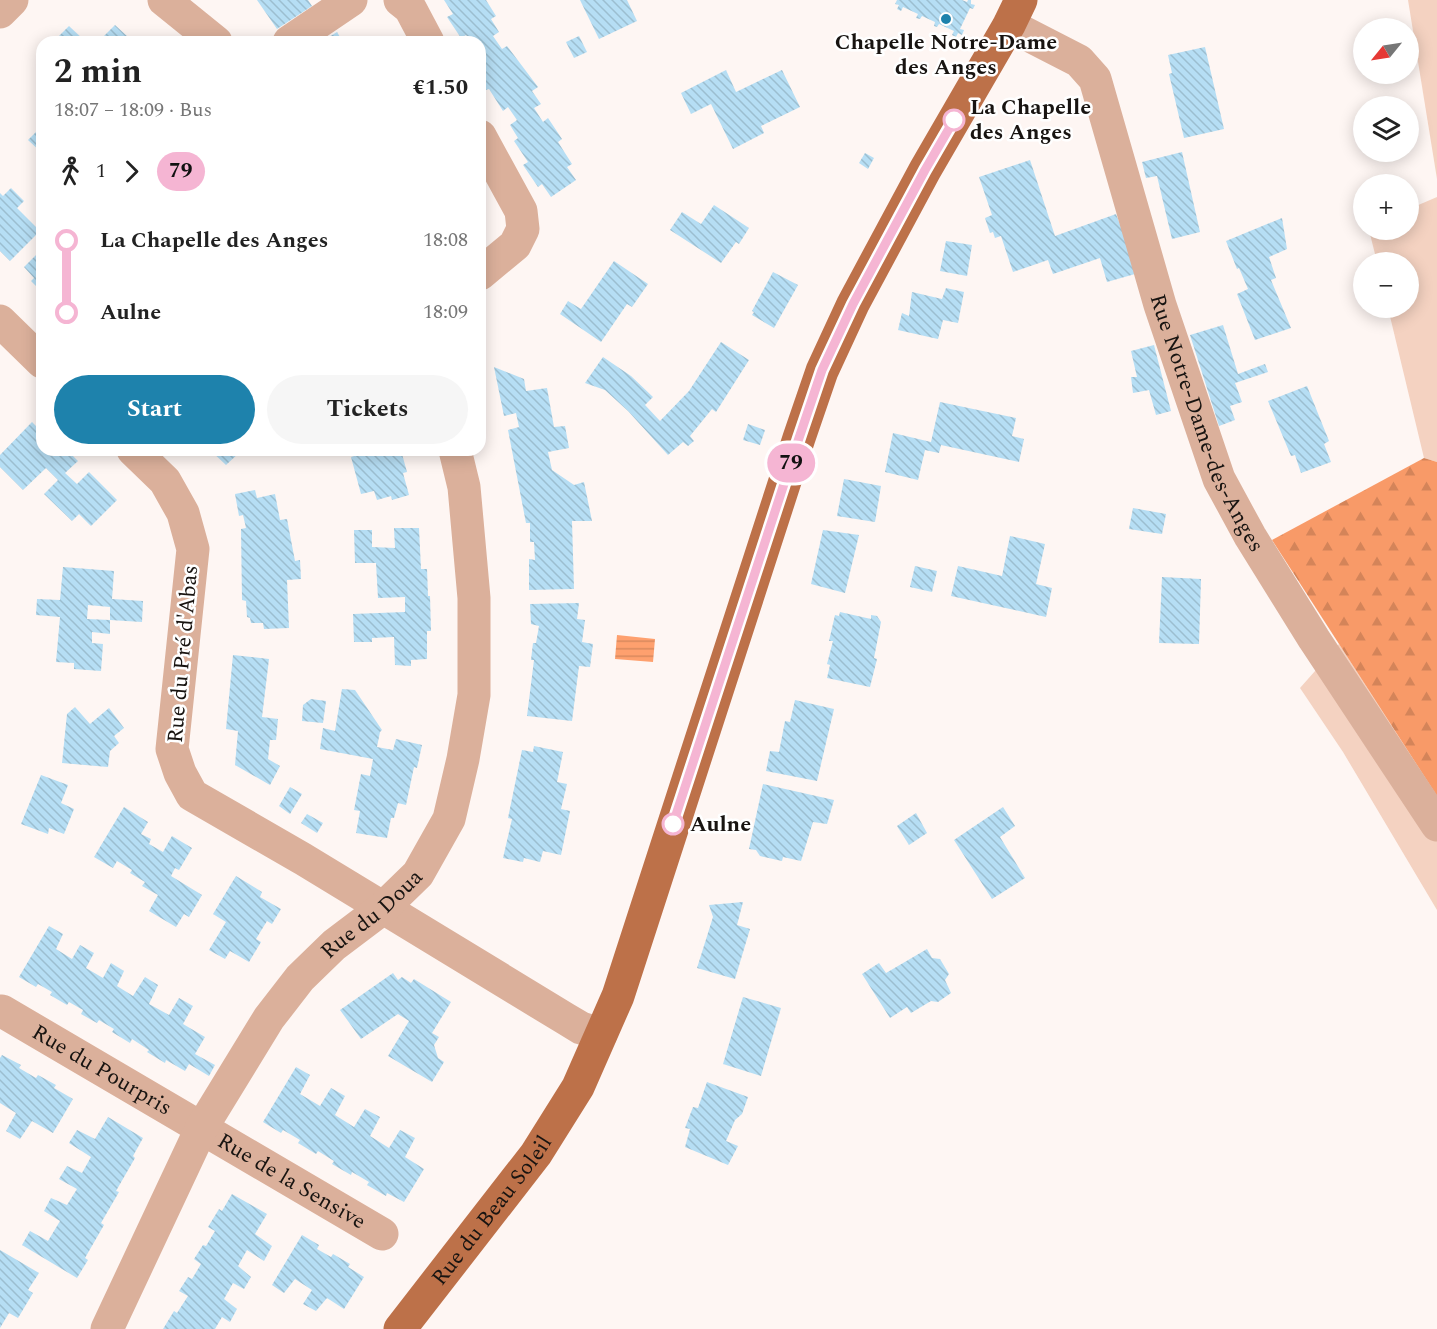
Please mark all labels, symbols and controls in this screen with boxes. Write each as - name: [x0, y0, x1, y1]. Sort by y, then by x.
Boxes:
- marker: Chapelle Notre-Dame des Anges: [939, 12, 953, 26]
- north arrow: [1353, 18, 1419, 84]
- map controls: [1353, 18, 1419, 318]
- place label: Chapelle Notre-Dame des Anges: [835, 26, 1057, 84]
- text: 2 min: [54, 47, 142, 97]
- text: €1.50: [413, 71, 468, 104]
- place label: La Chapelle des Anges: [970, 91, 1091, 149]
- text: 18:07 – 18:09 · Bus: [54, 95, 212, 125]
- button: layers: [1353, 96, 1419, 162]
- marker: La Chapelle des Anges: [943, 109, 965, 131]
- icon: walk: [54, 155, 87, 188]
- icon: forward: [115, 155, 148, 188]
- text: 79: [169, 155, 193, 187]
- text: 1: [96, 156, 106, 186]
- button: +: [1353, 174, 1419, 240]
- text: La Chapelle des Anges: [100, 224, 328, 257]
- text: 18:08: [423, 225, 468, 255]
- button: −: [1353, 252, 1419, 318]
- street label: Rue Notre-Dame-des-Anges: [1141, 290, 1273, 559]
- text: Aulne: [100, 296, 161, 329]
- text: 18:09: [423, 297, 468, 327]
- button: Start: [54, 375, 255, 444]
- button: Tickets: [267, 375, 468, 444]
- line badge: 79: [764, 444, 818, 482]
- text: 79: [779, 447, 803, 479]
- street label: Rue du Pré d'Abas: [159, 564, 207, 744]
- place label: Aulne: [690, 808, 751, 841]
- marker: Aulne: [662, 813, 684, 835]
- street label: Rue du Doua: [313, 861, 431, 966]
- street label: Rue du Pourpris: [26, 1016, 178, 1124]
- street label: Rue de la Sensive: [211, 1124, 372, 1238]
- street label: Rue du Beau Soleil: [423, 1129, 560, 1292]

